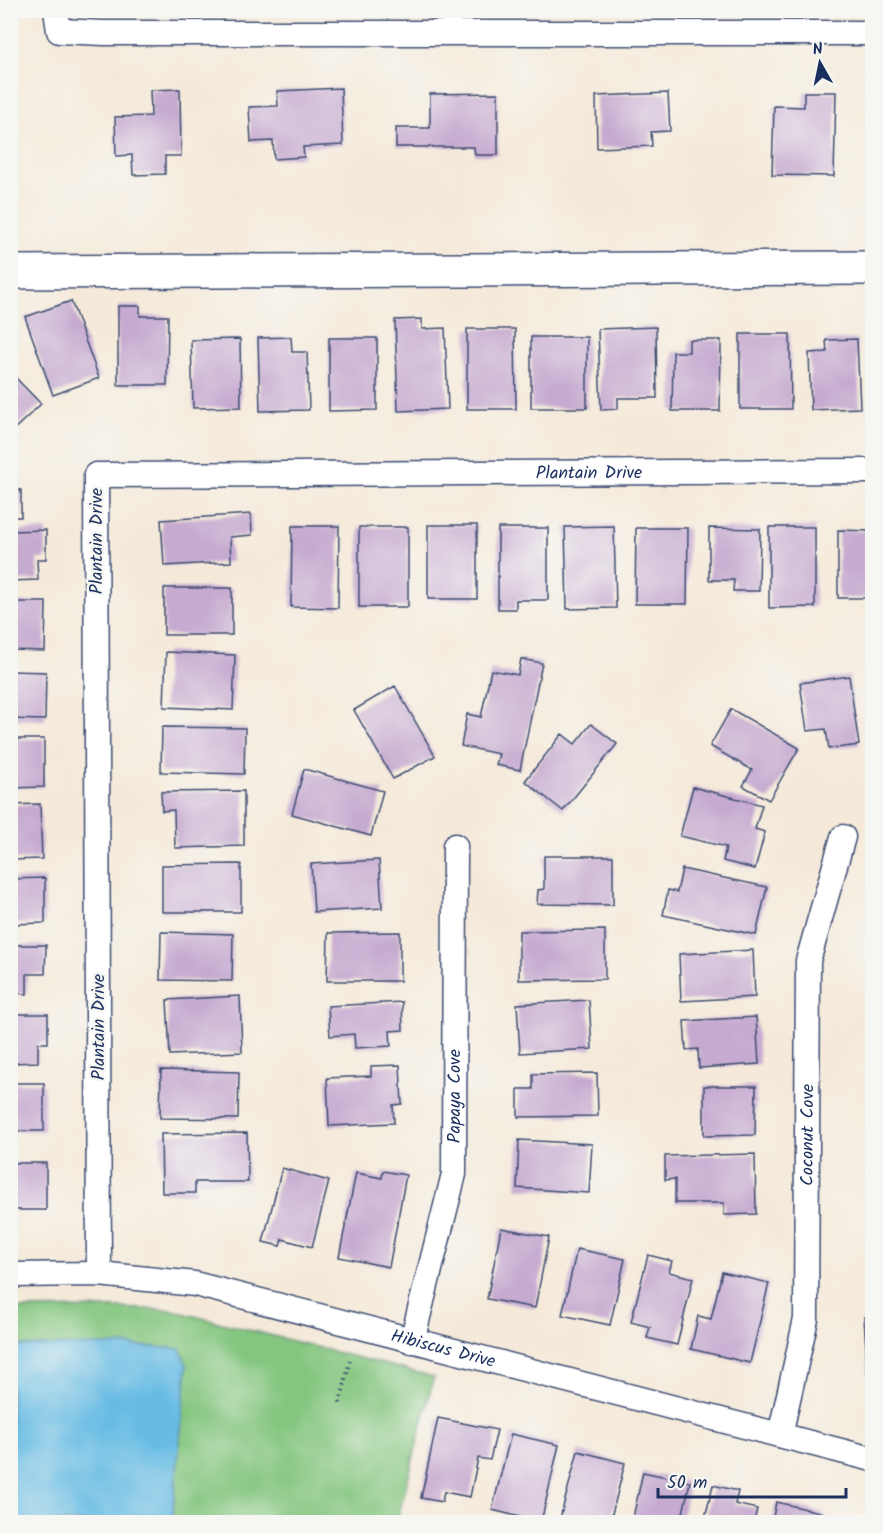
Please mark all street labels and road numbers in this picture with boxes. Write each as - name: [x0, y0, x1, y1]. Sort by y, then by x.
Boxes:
- street label: Plantain Drive: [536, 459, 642, 489]
- street label: Plantain Drive: [83, 488, 112, 594]
- street label: Plantain Drive: [85, 974, 114, 1080]
- street label: Papaya Cove: [441, 1049, 470, 1143]
- street label: Coconut Cove: [794, 1084, 823, 1186]
- street label: Hibiscus Drive: [388, 1322, 498, 1377]

